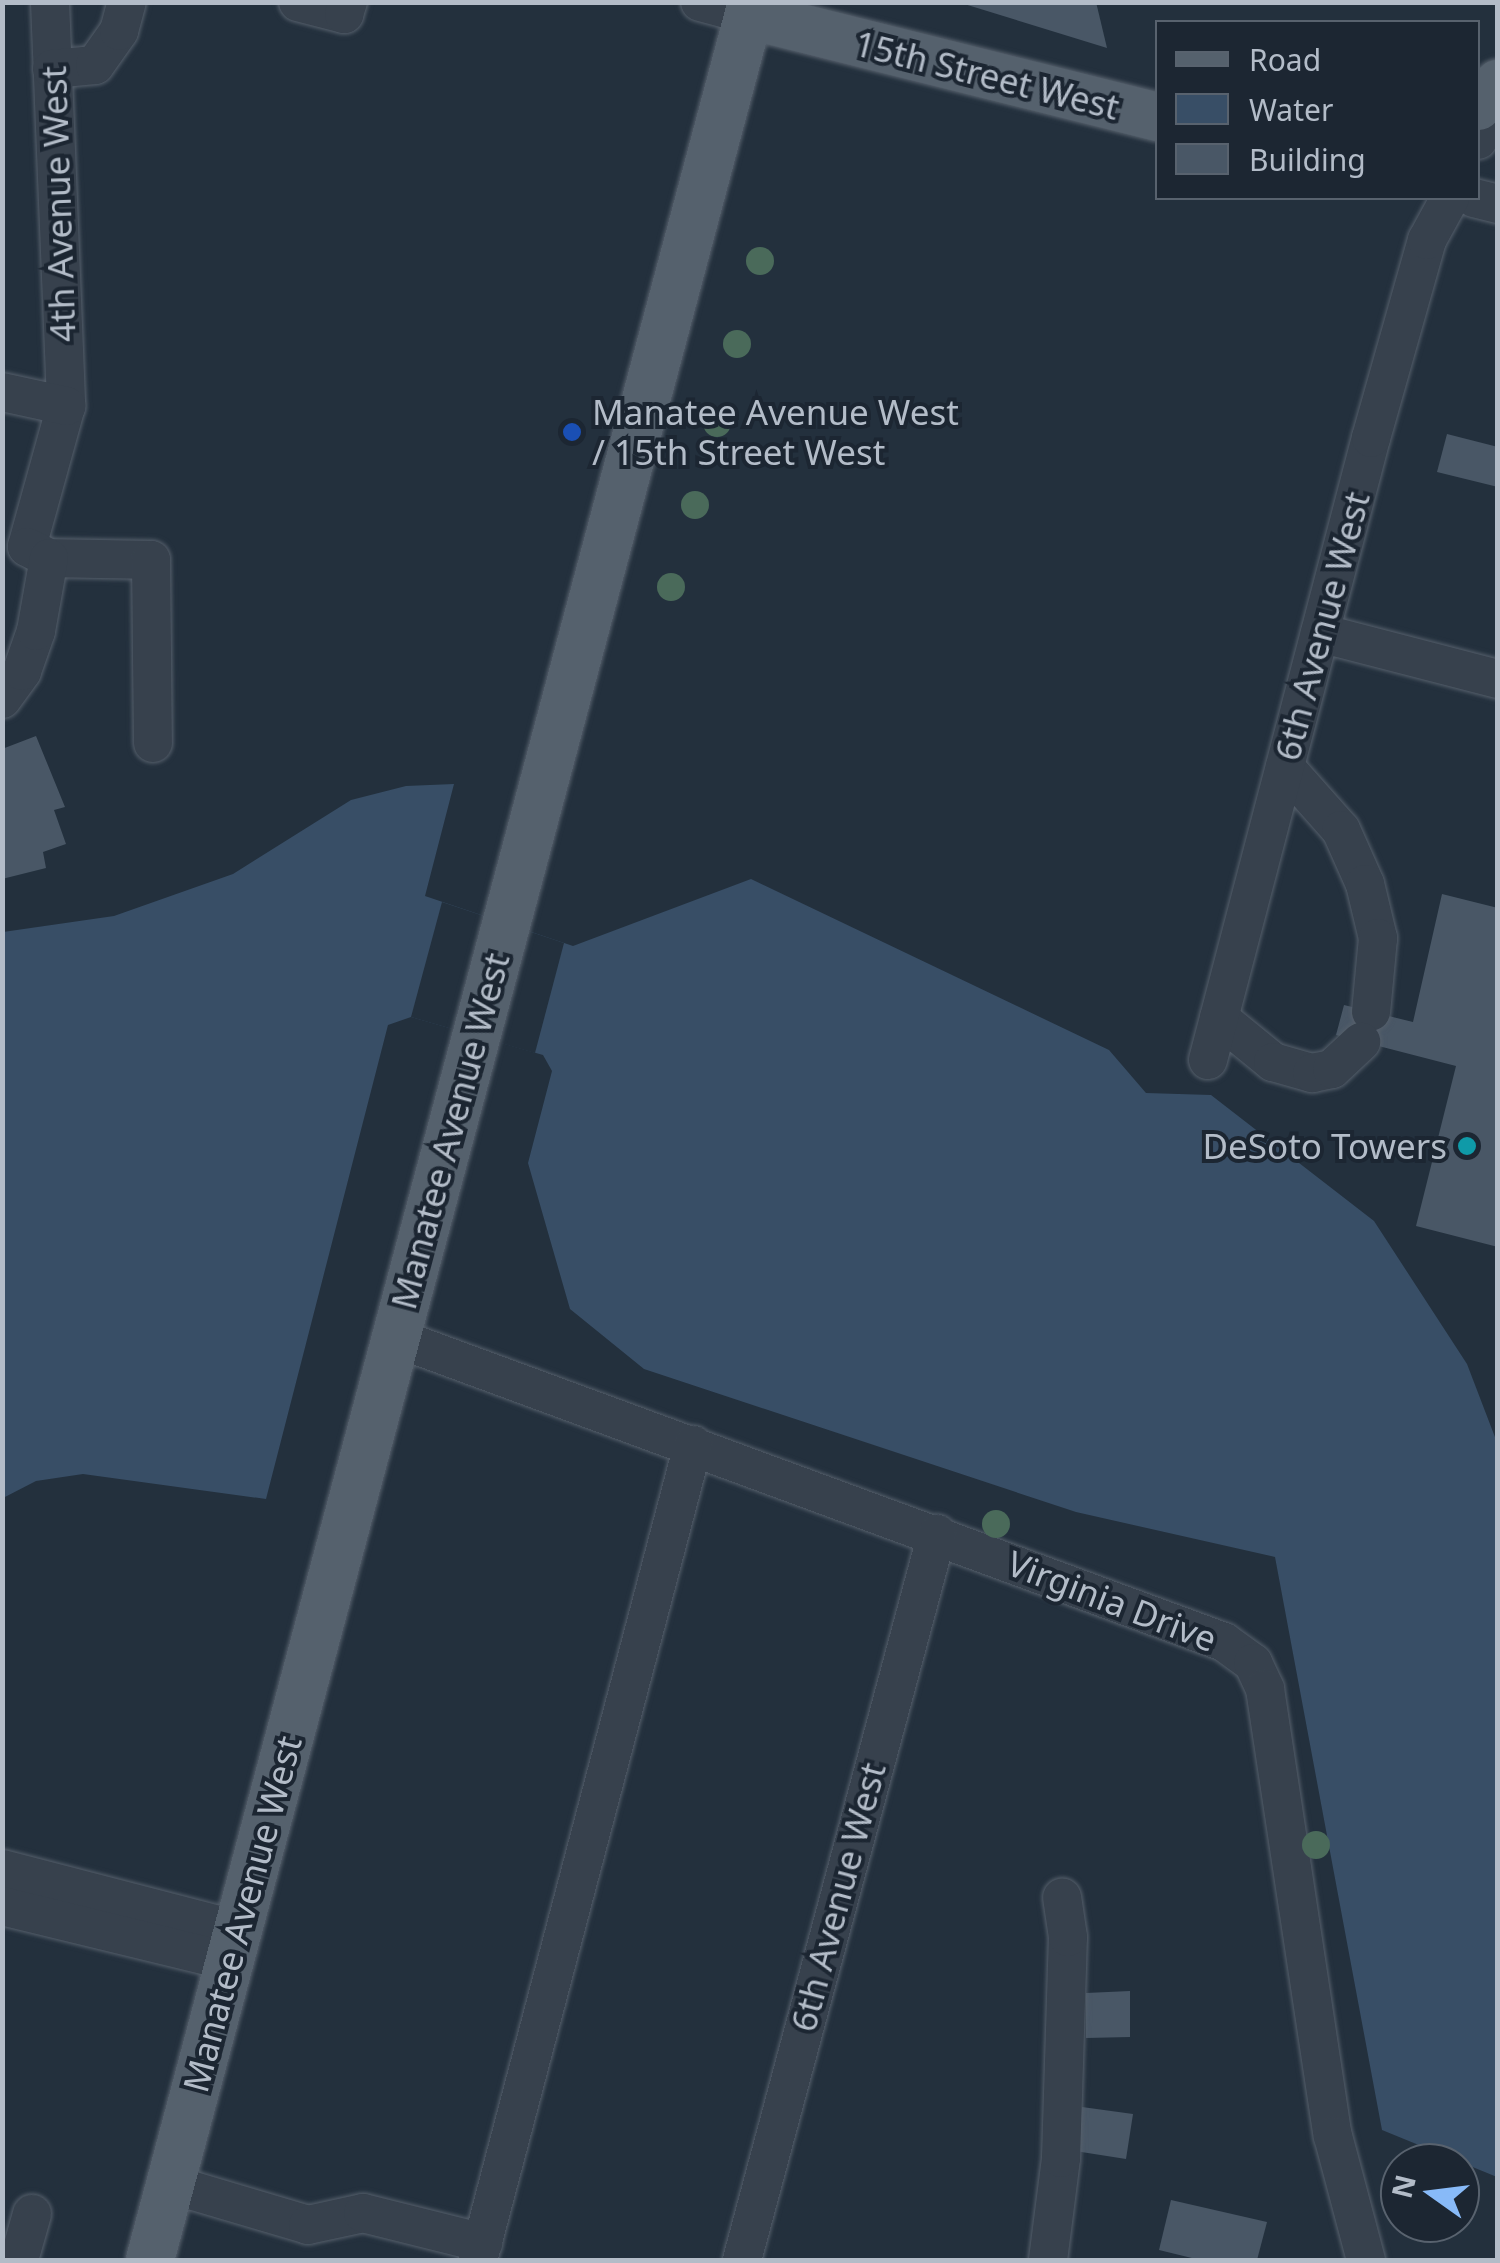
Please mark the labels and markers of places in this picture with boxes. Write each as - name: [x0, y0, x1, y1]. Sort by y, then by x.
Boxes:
- place label: Manatee Avenue West / 15th Street West: [592, 391, 959, 473]
- marker: Manatee Avenue West / 15th Street West: [561, 421, 583, 443]
- place label: DeSoto Towers: [1202, 1125, 1447, 1167]
- marker: DeSoto Towers: [1456, 1135, 1478, 1157]

